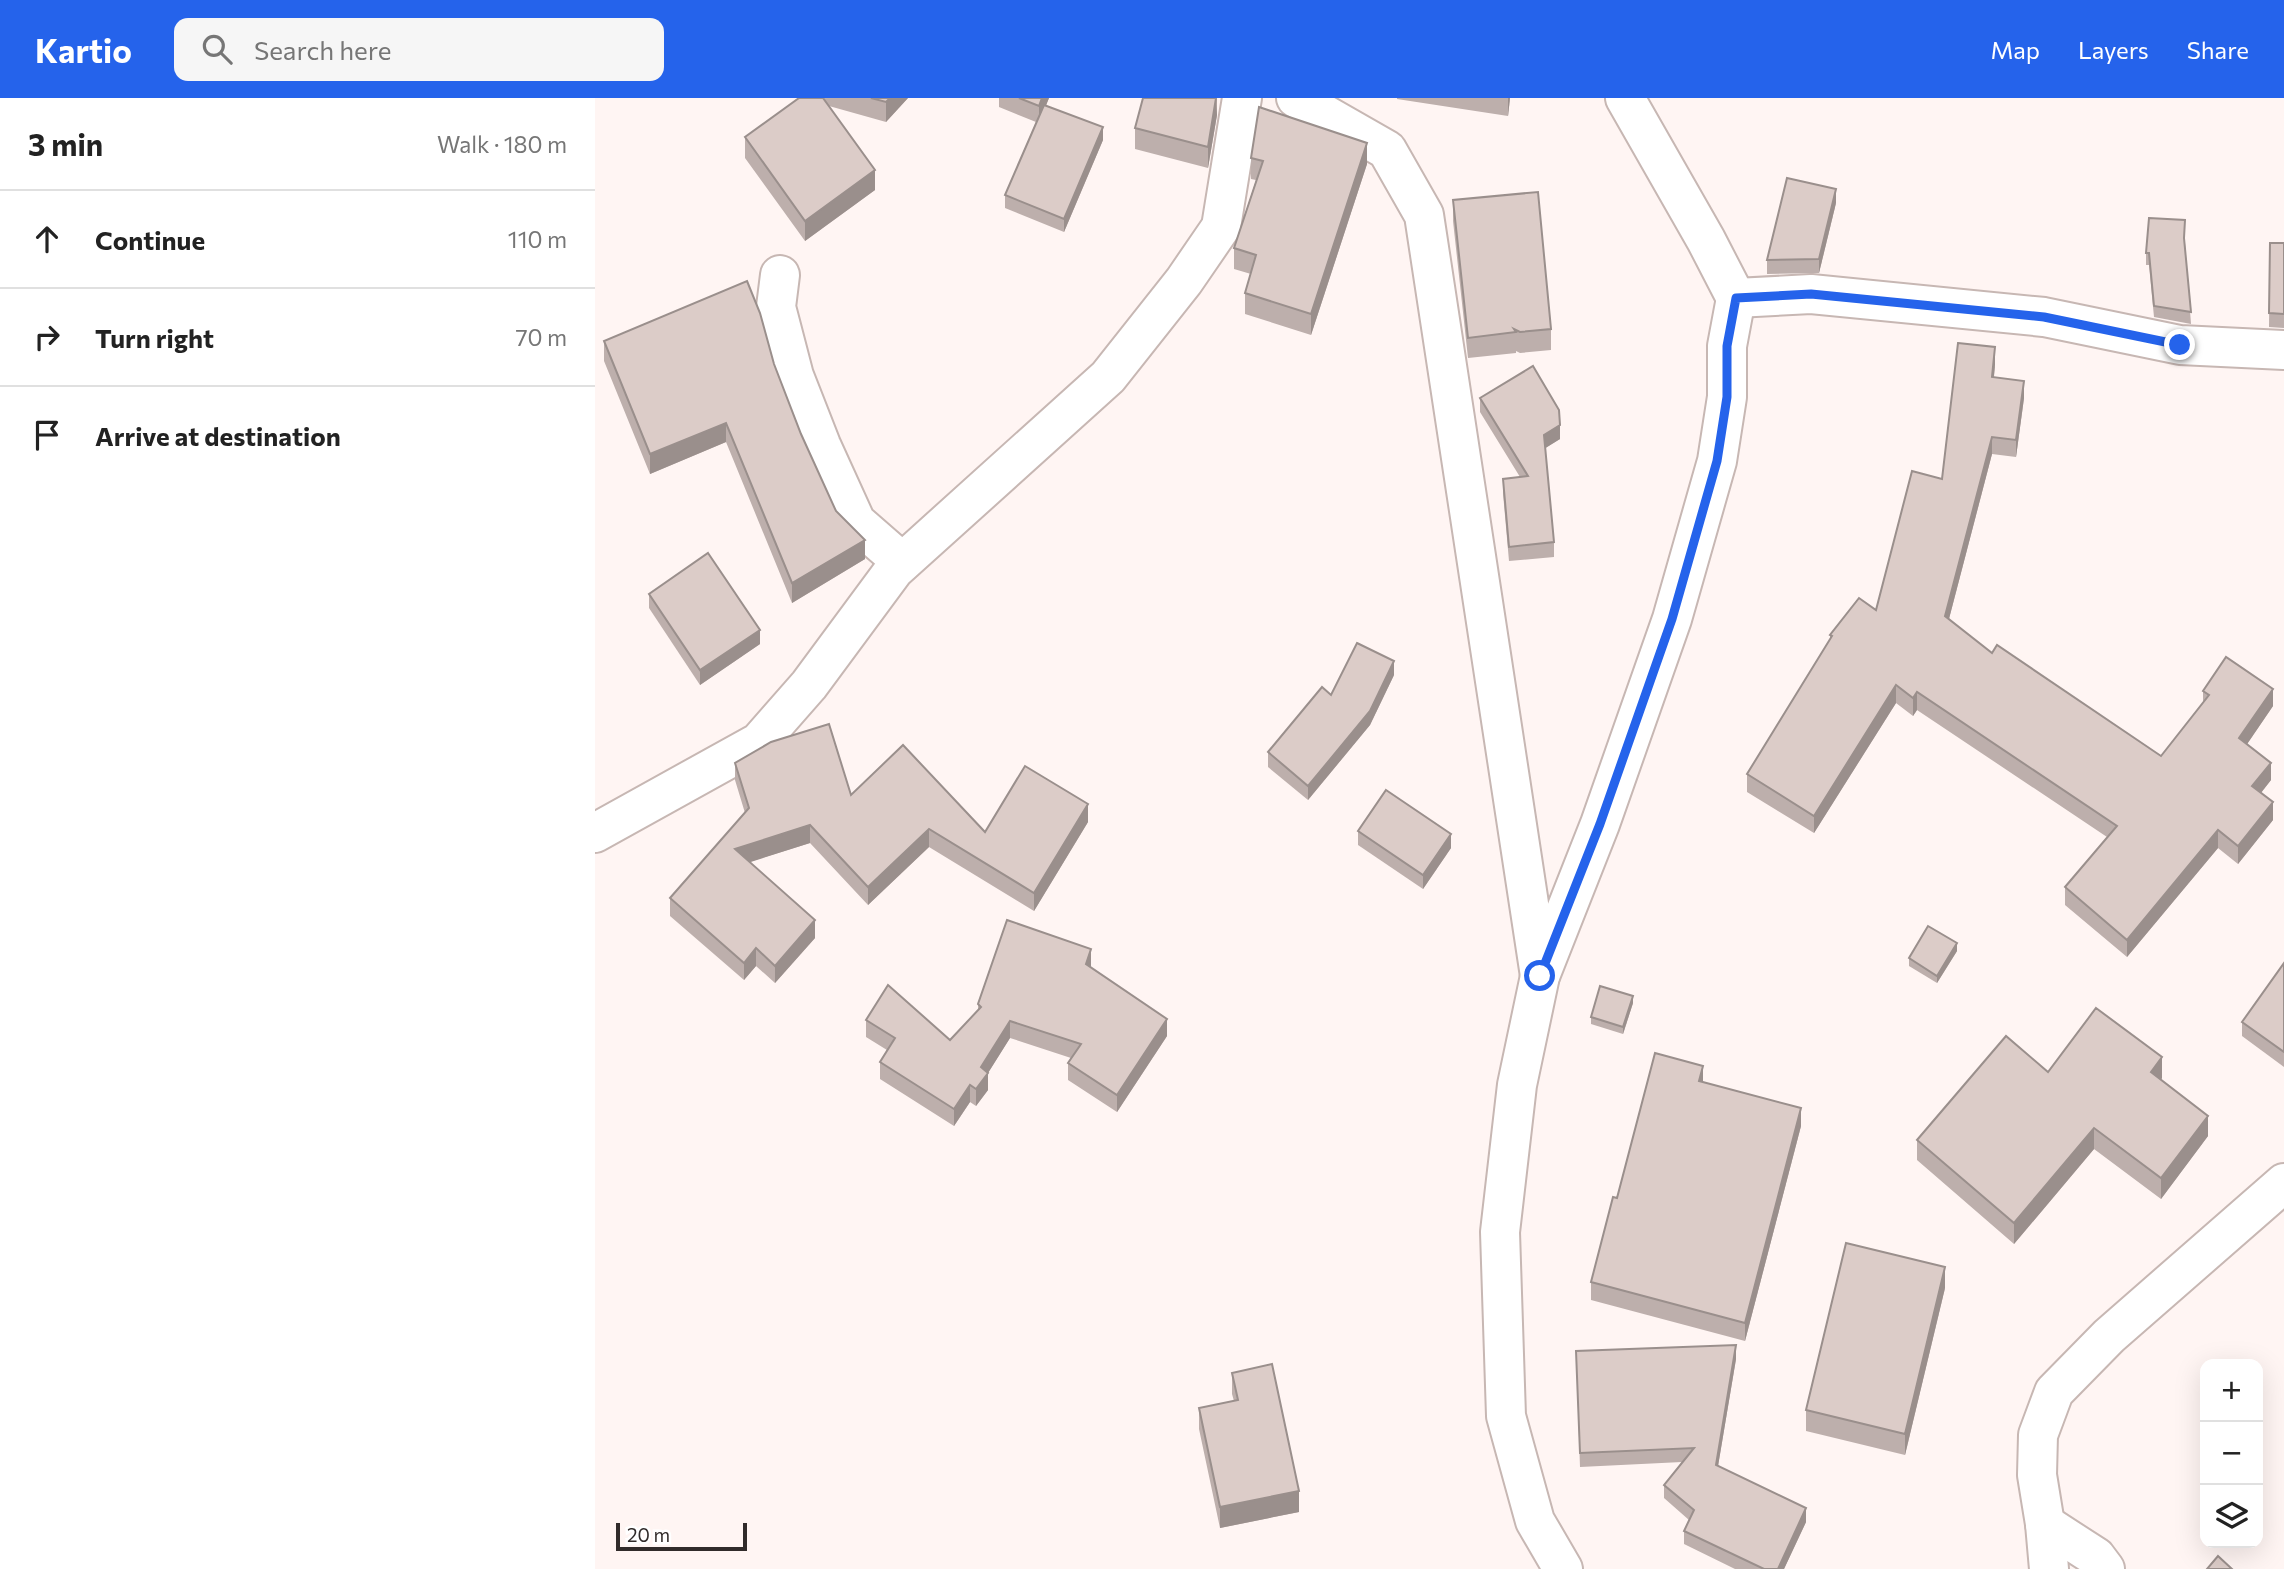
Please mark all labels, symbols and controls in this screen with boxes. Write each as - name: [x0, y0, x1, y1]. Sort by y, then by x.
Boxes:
- search box: [174, 18, 664, 81]
- text: Kartio: [35, 29, 132, 70]
- icon: search: [198, 30, 236, 68]
- text: Search here: [254, 34, 391, 65]
- text: Map: [1991, 35, 2040, 64]
- text: Layers: [2078, 35, 2149, 64]
- text: Share: [2187, 35, 2249, 64]
- text: 3 min: [28, 125, 103, 162]
- text: Walk · 180 m: [437, 130, 567, 158]
- icon: ahead: [28, 220, 66, 258]
- text: Continue: [95, 224, 205, 255]
- text: 110 m: [508, 225, 567, 253]
- icon: right: [28, 318, 66, 356]
- text: Turn right: [95, 322, 214, 353]
- text: 70 m: [515, 323, 567, 351]
- route end: [2164, 329, 2195, 360]
- icon: arrive: [28, 416, 66, 454]
- text: Arrive at destination: [95, 420, 341, 451]
- route start: [1524, 960, 1555, 991]
- map controls: [2200, 1359, 2263, 1548]
- button: +: [2200, 1359, 2263, 1422]
- button: −: [2200, 1422, 2263, 1485]
- button: layers: [2200, 1485, 2263, 1548]
- scale bar: [616, 1520, 747, 1552]
- text: 20 m: [627, 1523, 670, 1546]

